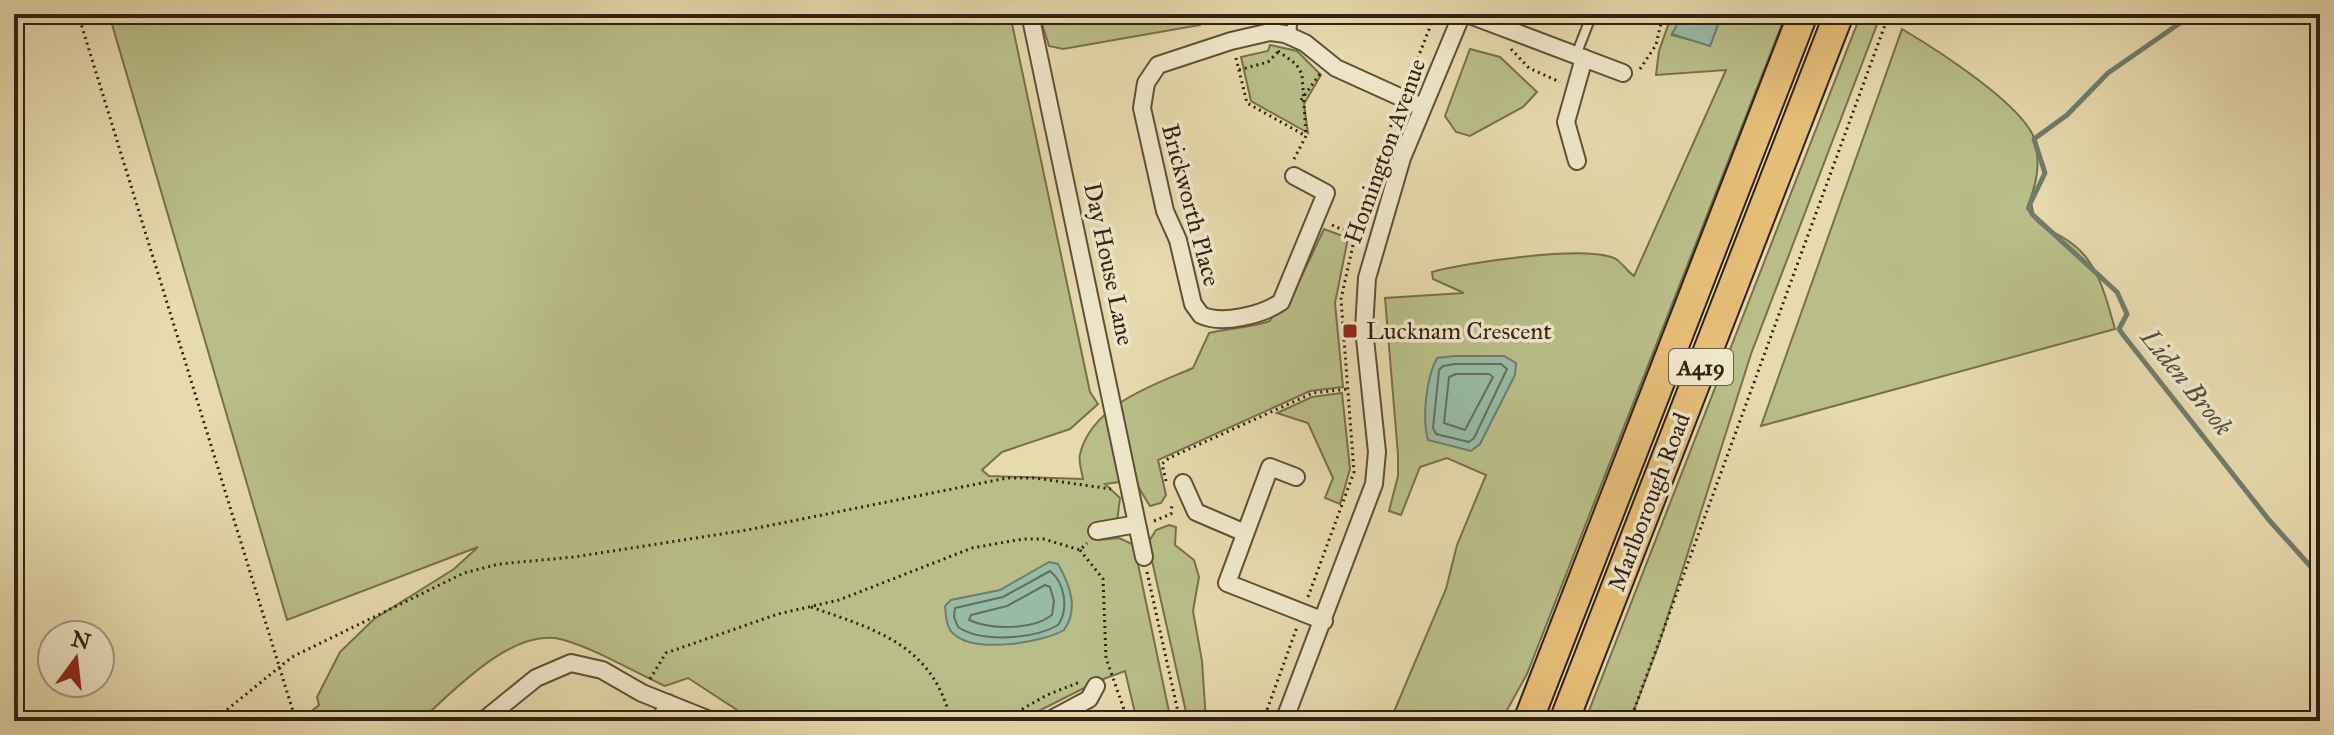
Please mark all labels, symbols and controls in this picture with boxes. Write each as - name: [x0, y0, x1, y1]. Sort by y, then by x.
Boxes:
- street label: Homington Avenue: [1338, 54, 1432, 248]
- street label: Brickworth Place: [1155, 121, 1227, 289]
- street label: Day House Lane: [1077, 180, 1141, 348]
- place label: Lucknam Crescent: [1366, 316, 1552, 346]
- water label: Liden Brook: [2134, 321, 2240, 442]
- marker: Lucknam Crescent: [1341, 322, 1359, 340]
- road number: A419: [1669, 349, 1733, 385]
- street label: Marlborough Road: [1601, 408, 1697, 596]
- north arrow: [36, 619, 116, 699]
- text: N: [69, 625, 94, 656]

